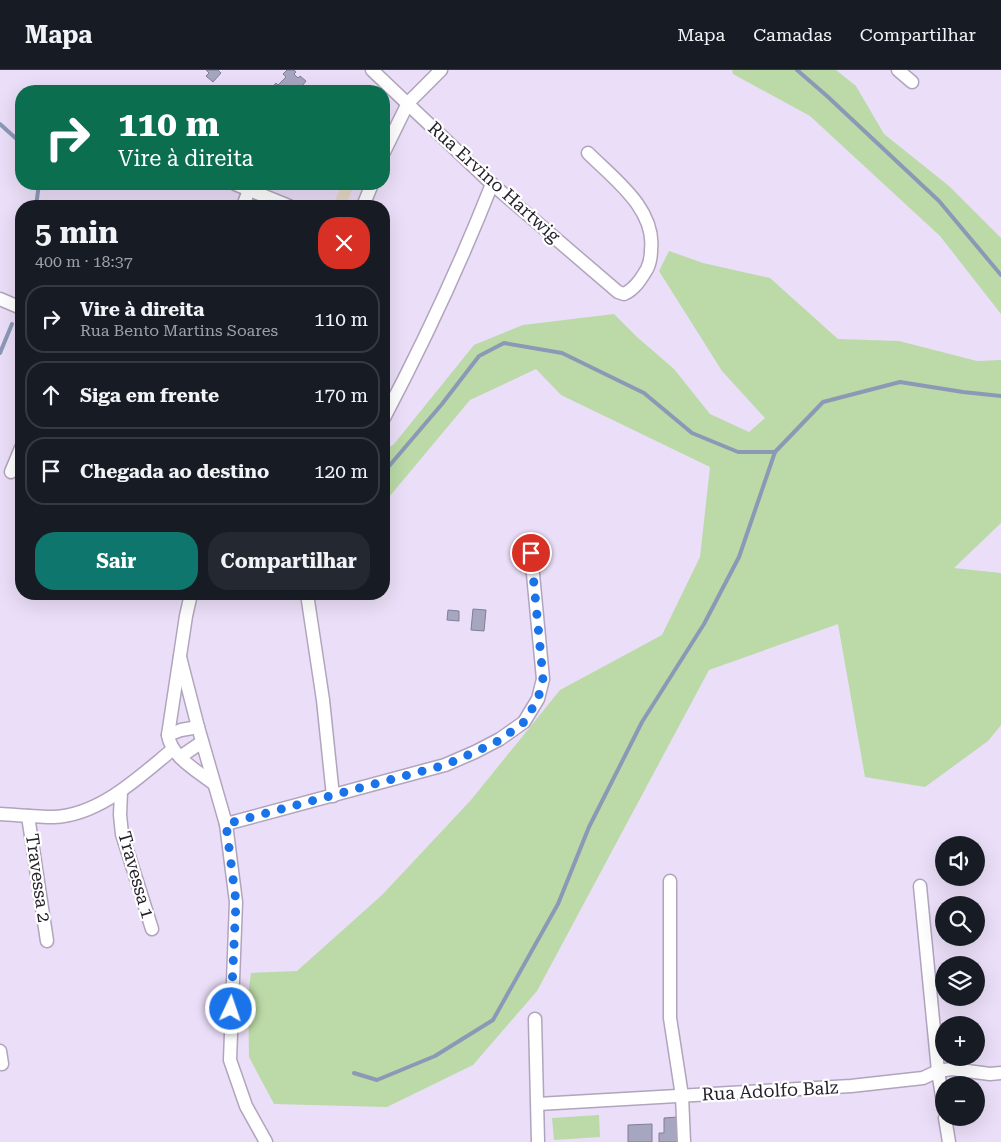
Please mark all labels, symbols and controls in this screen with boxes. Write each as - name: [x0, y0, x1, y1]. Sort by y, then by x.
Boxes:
- text: Mapa: [25, 21, 92, 49]
- text: Mapa: [677, 24, 725, 45]
- text: Camadas: [753, 24, 832, 45]
- text: Compartilhar: [860, 24, 976, 45]
- text: 110 m: [118, 104, 219, 145]
- icon: right: [35, 105, 100, 170]
- street label: Rua Ervino Hartwig: [424, 117, 565, 247]
- text: Vire à direita: [118, 146, 253, 171]
- text: 5 min: [35, 215, 118, 250]
- button: close: [318, 217, 370, 269]
- text: 400 m · 18:37: [35, 252, 133, 271]
- text: Vire à direita: [80, 298, 204, 321]
- icon: right: [37, 305, 65, 333]
- text: 110 m: [314, 308, 368, 331]
- text: Rua Bento Martins Soares: [80, 321, 278, 340]
- icon: ahead: [37, 381, 65, 409]
- text: Siga em frente: [80, 384, 219, 407]
- text: 170 m: [314, 384, 368, 407]
- icon: arrive: [37, 457, 65, 485]
- text: Chegada ao destino: [80, 460, 269, 483]
- text: 120 m: [314, 460, 368, 483]
- button: Sair: [35, 532, 198, 590]
- button: Compartilhar: [208, 532, 370, 590]
- pin: [510, 532, 552, 574]
- icon: arrive: [517, 539, 545, 567]
- street label: Travessa 1: [114, 829, 159, 921]
- street label: Travessa 2: [22, 832, 55, 924]
- map controls: [935, 836, 985, 1126]
- button: sound: [935, 836, 985, 886]
- button: search: [935, 896, 985, 946]
- button: layers: [935, 956, 985, 1006]
- position arrow: [204, 982, 256, 1034]
- button: +: [935, 1016, 985, 1066]
- street label: Rua Adolfo Balz: [701, 1076, 839, 1105]
- button: −: [935, 1076, 985, 1126]

